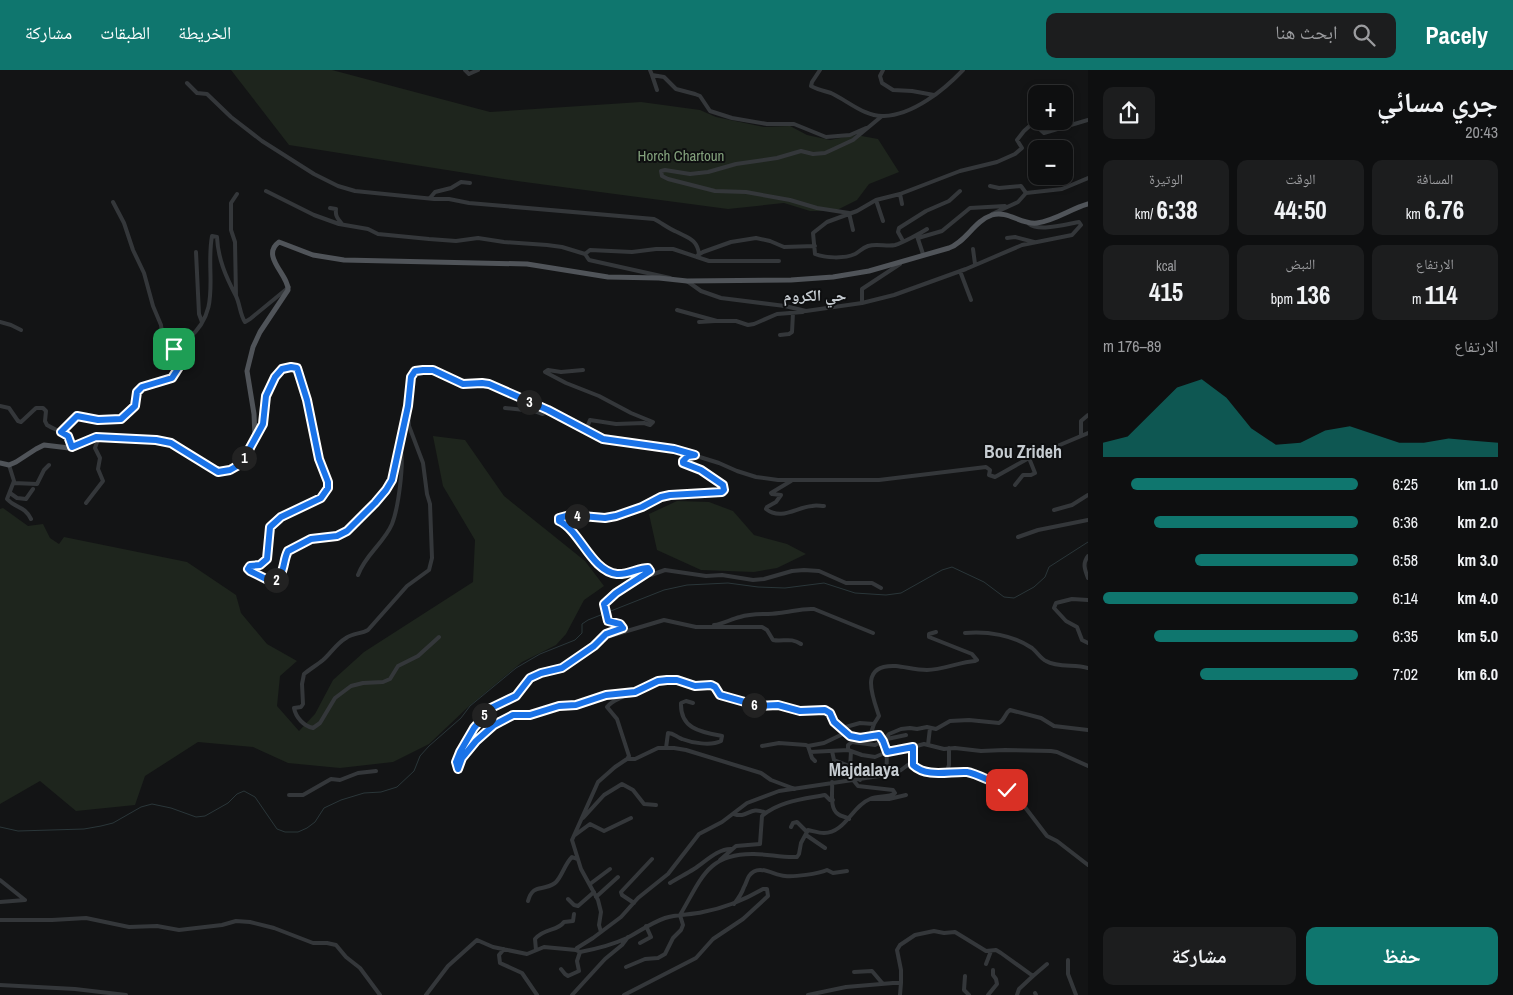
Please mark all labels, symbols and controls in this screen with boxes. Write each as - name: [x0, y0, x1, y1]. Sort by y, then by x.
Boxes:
- search box: [1046, 13, 1396, 58]
- text: ابحث هنا: [1275, 19, 1338, 45]
- text: Pacely: [1426, 19, 1488, 51]
- text: مشاركة: [25, 20, 72, 45]
- text: الطبقات: [100, 20, 150, 45]
- text: الخريطة: [178, 20, 231, 45]
- icon: search: [1350, 21, 1378, 49]
- text: جري مسائي: [1377, 83, 1498, 121]
- map controls: [1028, 85, 1073, 185]
- button: +: [1028, 85, 1073, 130]
- button: share: [1103, 87, 1155, 139]
- text: 20:43: [1465, 121, 1498, 143]
- button: −: [1028, 140, 1073, 185]
- park label: Horch Chartoun: [638, 145, 724, 166]
- text: الوتيرة: [1149, 170, 1183, 188]
- text: الوقت: [1285, 170, 1316, 188]
- text: المسافة: [1416, 170, 1453, 188]
- text: 6:38: [1157, 193, 1198, 227]
- text: 44:50: [1274, 193, 1327, 227]
- text: 6.76: [1424, 193, 1464, 227]
- text: /km: [1135, 205, 1157, 223]
- text: km: [1406, 205, 1424, 223]
- text: النبض: [1286, 255, 1315, 273]
- text: الارتفاع: [1416, 255, 1454, 273]
- text: kcal: [1156, 257, 1176, 275]
- text: 415: [1149, 275, 1183, 309]
- text: 136: [1296, 278, 1330, 312]
- text: 114: [1425, 278, 1458, 312]
- district label: حي الكروم: [784, 284, 846, 308]
- text: bpm: [1271, 290, 1296, 308]
- text: m: [1412, 290, 1425, 308]
- pin: [153, 328, 195, 370]
- icon: arrive: [160, 335, 188, 363]
- text: 89–176 m: [1103, 335, 1161, 357]
- text: الارتفاع: [1454, 335, 1498, 357]
- pin: 3: [516, 390, 542, 414]
- text: 3: [526, 393, 533, 411]
- district label: Bou Zrideh: [984, 439, 1062, 464]
- pin: 1: [232, 446, 256, 470]
- text: 1: [241, 449, 248, 467]
- text: 6:25: [1392, 473, 1418, 495]
- text: 1.0 km: [1457, 473, 1498, 495]
- pin: 4: [564, 504, 590, 528]
- text: 4: [574, 507, 581, 525]
- text: 6:36: [1392, 511, 1418, 533]
- text: 2.0 km: [1457, 511, 1498, 533]
- text: 6:58: [1392, 549, 1418, 571]
- text: 3.0 km: [1457, 549, 1498, 571]
- pin: 2: [264, 568, 288, 592]
- text: 2: [273, 571, 280, 589]
- text: 6:14: [1392, 587, 1418, 609]
- text: 4.0 km: [1457, 587, 1498, 609]
- text: 6:35: [1392, 625, 1418, 647]
- text: 5.0 km: [1457, 625, 1498, 647]
- text: 7:02: [1392, 663, 1418, 685]
- text: 6.0 km: [1457, 663, 1498, 685]
- pin: 6: [742, 692, 766, 718]
- text: 6: [751, 696, 758, 714]
- pin: 5: [472, 702, 496, 728]
- text: 5: [481, 706, 488, 724]
- district label: Majdalaya: [829, 757, 900, 782]
- pin: [986, 769, 1028, 811]
- icon: check: [993, 776, 1021, 804]
- button: مشاركة: [1103, 927, 1296, 985]
- button: حفظ: [1306, 927, 1498, 985]

